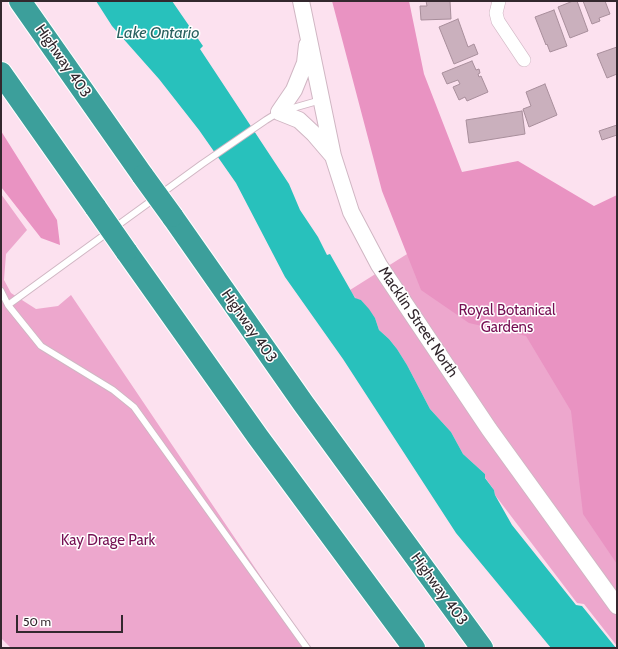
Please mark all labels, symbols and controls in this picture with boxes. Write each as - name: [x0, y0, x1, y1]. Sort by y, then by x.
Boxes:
- street label: Highway 403: [31, 21, 95, 101]
- water label: Lake Ontario: [117, 23, 199, 43]
- street label: Macklin Street North: [374, 263, 462, 381]
- street label: Highway 403: [217, 286, 281, 366]
- park label: Royal Botanical Gardens: [459, 302, 555, 337]
- park label: Kay Drage Park: [61, 532, 155, 550]
- street label: Highway 403: [407, 549, 471, 629]
- scale bar: [18, 607, 125, 633]
- text: 50 m: [23, 614, 51, 629]

